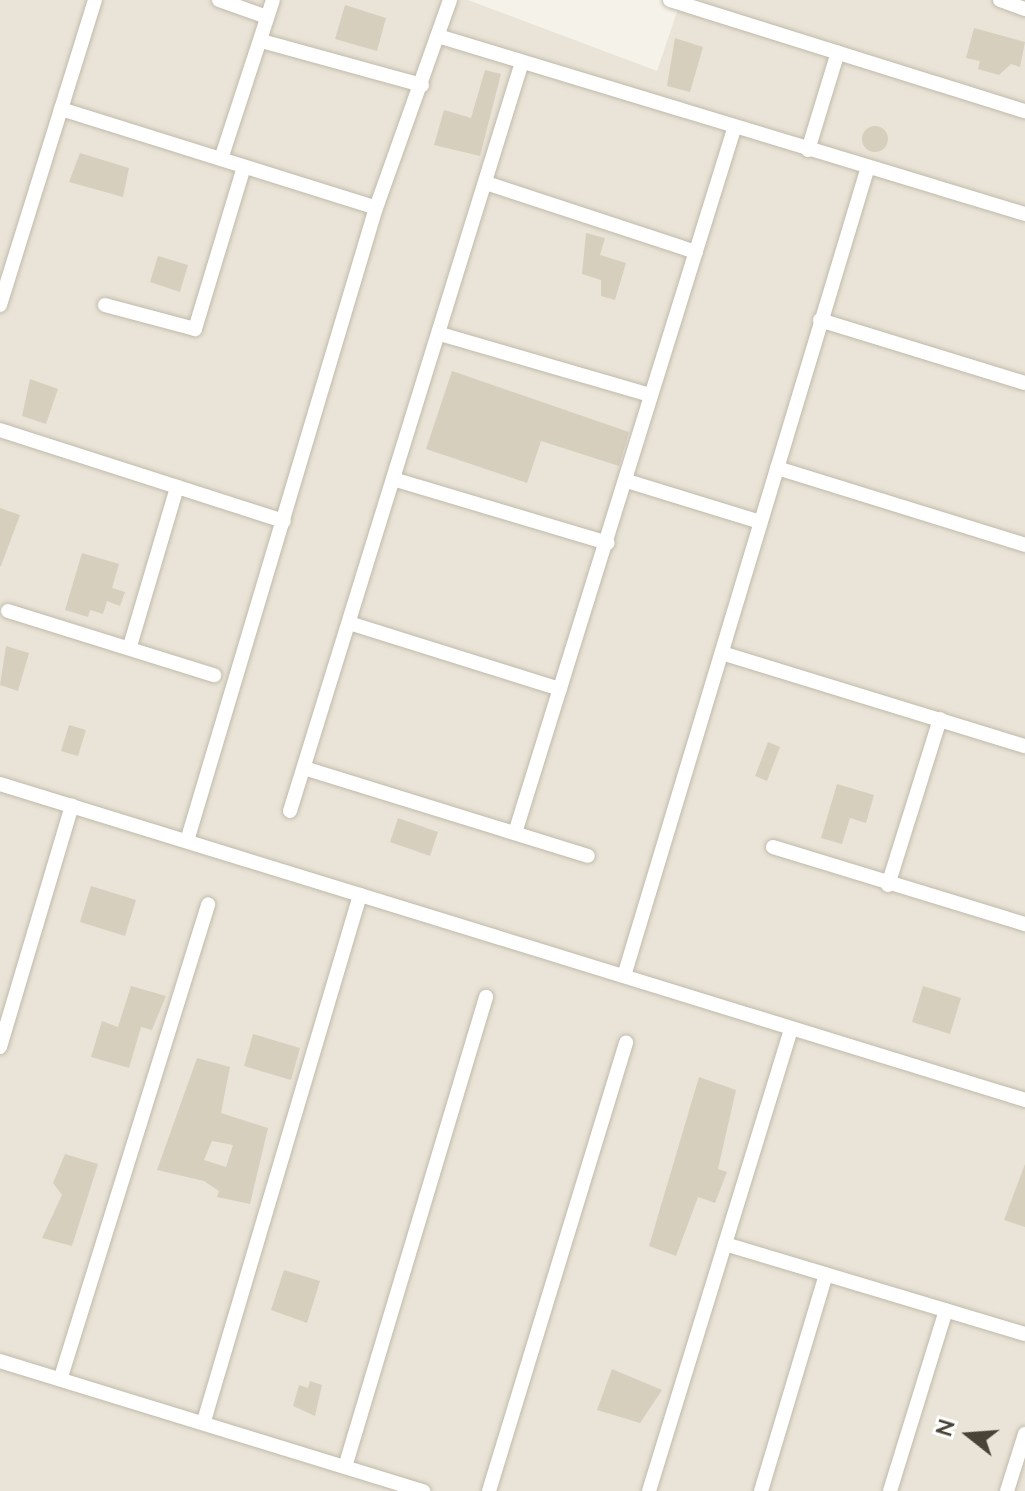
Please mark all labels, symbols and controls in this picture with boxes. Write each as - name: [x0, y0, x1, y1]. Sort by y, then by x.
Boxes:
- north arrow: [929, 1395, 1009, 1475]
- text: N: [929, 1416, 963, 1440]

